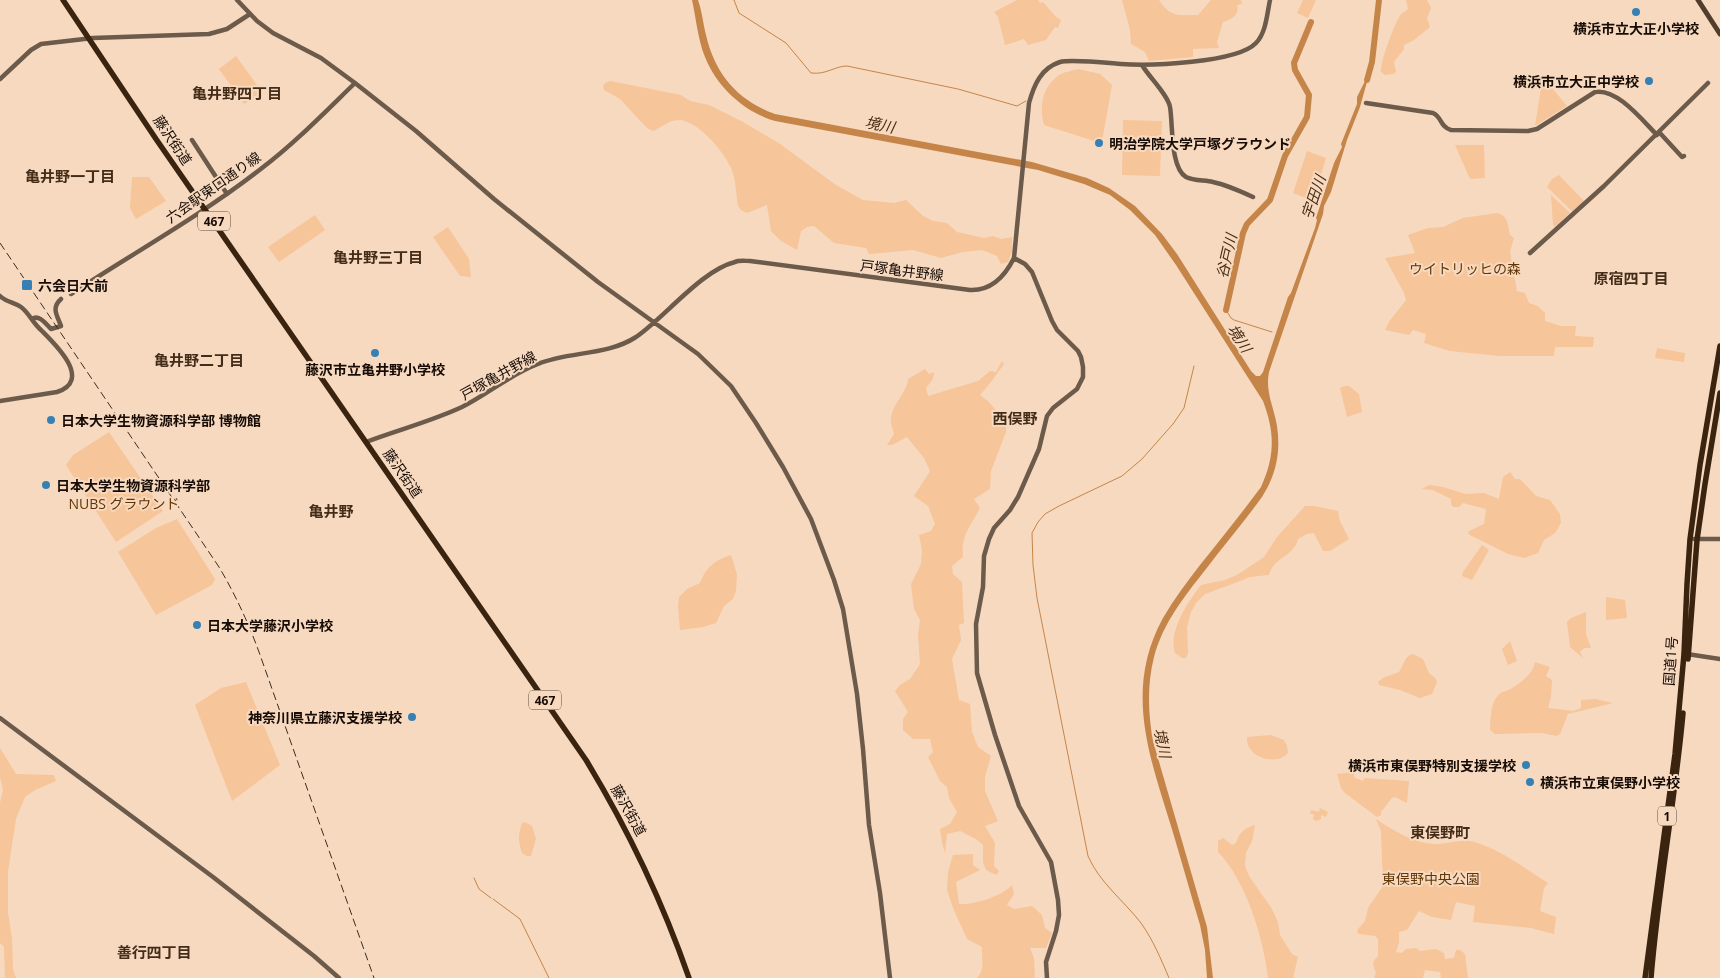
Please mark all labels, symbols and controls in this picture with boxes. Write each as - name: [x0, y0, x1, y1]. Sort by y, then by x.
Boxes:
- marker: 横浜市立大正小学校: [1630, 6, 1642, 18]
- place label: 横浜市立大正小学校: [1573, 19, 1699, 38]
- place label: 横浜市立大正中学校: [1513, 72, 1639, 91]
- marker: 横浜市立大正中学校: [1643, 75, 1655, 87]
- district label: 亀井野四丁目: [192, 83, 282, 103]
- street label: 藤沢街道: [149, 111, 197, 169]
- water label: 境川: [863, 111, 899, 137]
- place label: 明治学院大学戸塚グラウンド: [1109, 134, 1291, 153]
- marker: 明治学院大学戸塚グラウンド: [1093, 137, 1105, 149]
- street label: 六会駅東口通り線: [162, 147, 264, 227]
- district label: 亀井野一丁目: [25, 166, 115, 186]
- water label: 宇田川: [1296, 171, 1330, 222]
- road number: 467: [198, 212, 230, 230]
- water label: 谷戸川: [1211, 230, 1241, 280]
- district label: 亀井野三丁目: [333, 247, 423, 267]
- street label: 戸塚亀井野線: [859, 255, 945, 285]
- park label: ウイトリッヒの森: [1409, 259, 1521, 278]
- district label: 原宿四丁目: [1593, 268, 1669, 288]
- place label: 六会日大前: [38, 276, 108, 295]
- marker: 六会日大前: [20, 278, 34, 292]
- water label: 境川: [1223, 320, 1258, 358]
- street label: 戸塚亀井野線: [457, 346, 539, 404]
- marker: 藤沢市立亀井野小学校: [369, 347, 381, 359]
- district label: 亀井野二丁目: [154, 350, 244, 370]
- place label: 藤沢市立亀井野小学校: [305, 360, 445, 379]
- district label: 西俣野: [992, 408, 1038, 428]
- place label: 日本大学生物資源科学部 博物館: [61, 411, 261, 430]
- marker: 日本大学生物資源科学部 博物館: [45, 414, 57, 426]
- street label: 藤沢街道: [379, 445, 427, 501]
- place label: 日本大学生物資源科学部: [56, 476, 210, 495]
- marker: 日本大学生物資源科学部: [40, 479, 52, 491]
- park label: NUBS グラウンド: [68, 494, 180, 513]
- district label: 亀井野: [308, 501, 354, 521]
- place label: 日本大学藤沢小学校: [207, 616, 333, 635]
- marker: 日本大学藤沢小学校: [191, 619, 203, 631]
- street label: 国道1号: [1659, 635, 1681, 687]
- road number: 467: [529, 690, 561, 710]
- place label: 神奈川県立藤沢支援学校: [248, 708, 402, 727]
- marker: 神奈川県立藤沢支援学校: [406, 711, 418, 723]
- water label: 境川: [1150, 726, 1176, 762]
- place label: 横浜市東俣野特別支援学校: [1348, 756, 1516, 775]
- marker: 横浜市東俣野特別支援学校: [1520, 759, 1532, 771]
- place label: 横浜市立東俣野小学校: [1540, 773, 1680, 792]
- marker: 横浜市立東俣野小学校: [1524, 776, 1536, 788]
- street label: 藤沢街道: [607, 781, 651, 839]
- road number: 1: [1658, 806, 1676, 826]
- district label: 東俣野町: [1410, 822, 1470, 842]
- park label: 東俣野中央公園: [1382, 869, 1480, 888]
- district label: 善行四丁目: [116, 942, 192, 962]

